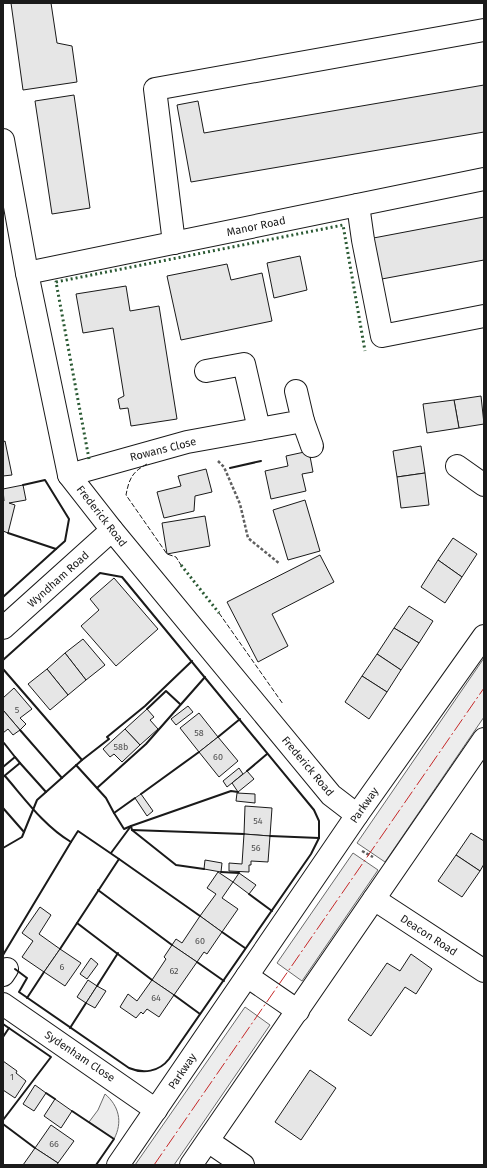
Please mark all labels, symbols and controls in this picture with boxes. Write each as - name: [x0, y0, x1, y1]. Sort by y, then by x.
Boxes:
- street label: Manor Road: [225, 214, 287, 239]
- street label: Rowans Close: [129, 435, 198, 464]
- street label: Frederick Road: [74, 483, 130, 549]
- street label: Wyndham Road: [25, 549, 92, 610]
- house number: 5: [15, 705, 20, 715]
- house number: 58: [194, 728, 204, 738]
- street label: Frederick Road: [279, 734, 336, 799]
- house number: 58b: [114, 742, 128, 752]
- house number: 60: [213, 752, 223, 762]
- street label: Parkway: [347, 784, 382, 826]
- house number: 54: [253, 816, 263, 826]
- house number: 56: [251, 843, 261, 853]
- street label: Deacon Road: [398, 912, 460, 959]
- house number: 60: [195, 936, 205, 946]
- house number: 6: [60, 962, 65, 972]
- house number: 62: [169, 966, 179, 976]
- house number: 64: [151, 993, 161, 1003]
- street label: Sydenham Close: [42, 1028, 117, 1085]
- street label: Parkway: [166, 1050, 199, 1092]
- house number: 1: [10, 1072, 14, 1082]
- house number: 66: [49, 1139, 59, 1149]

